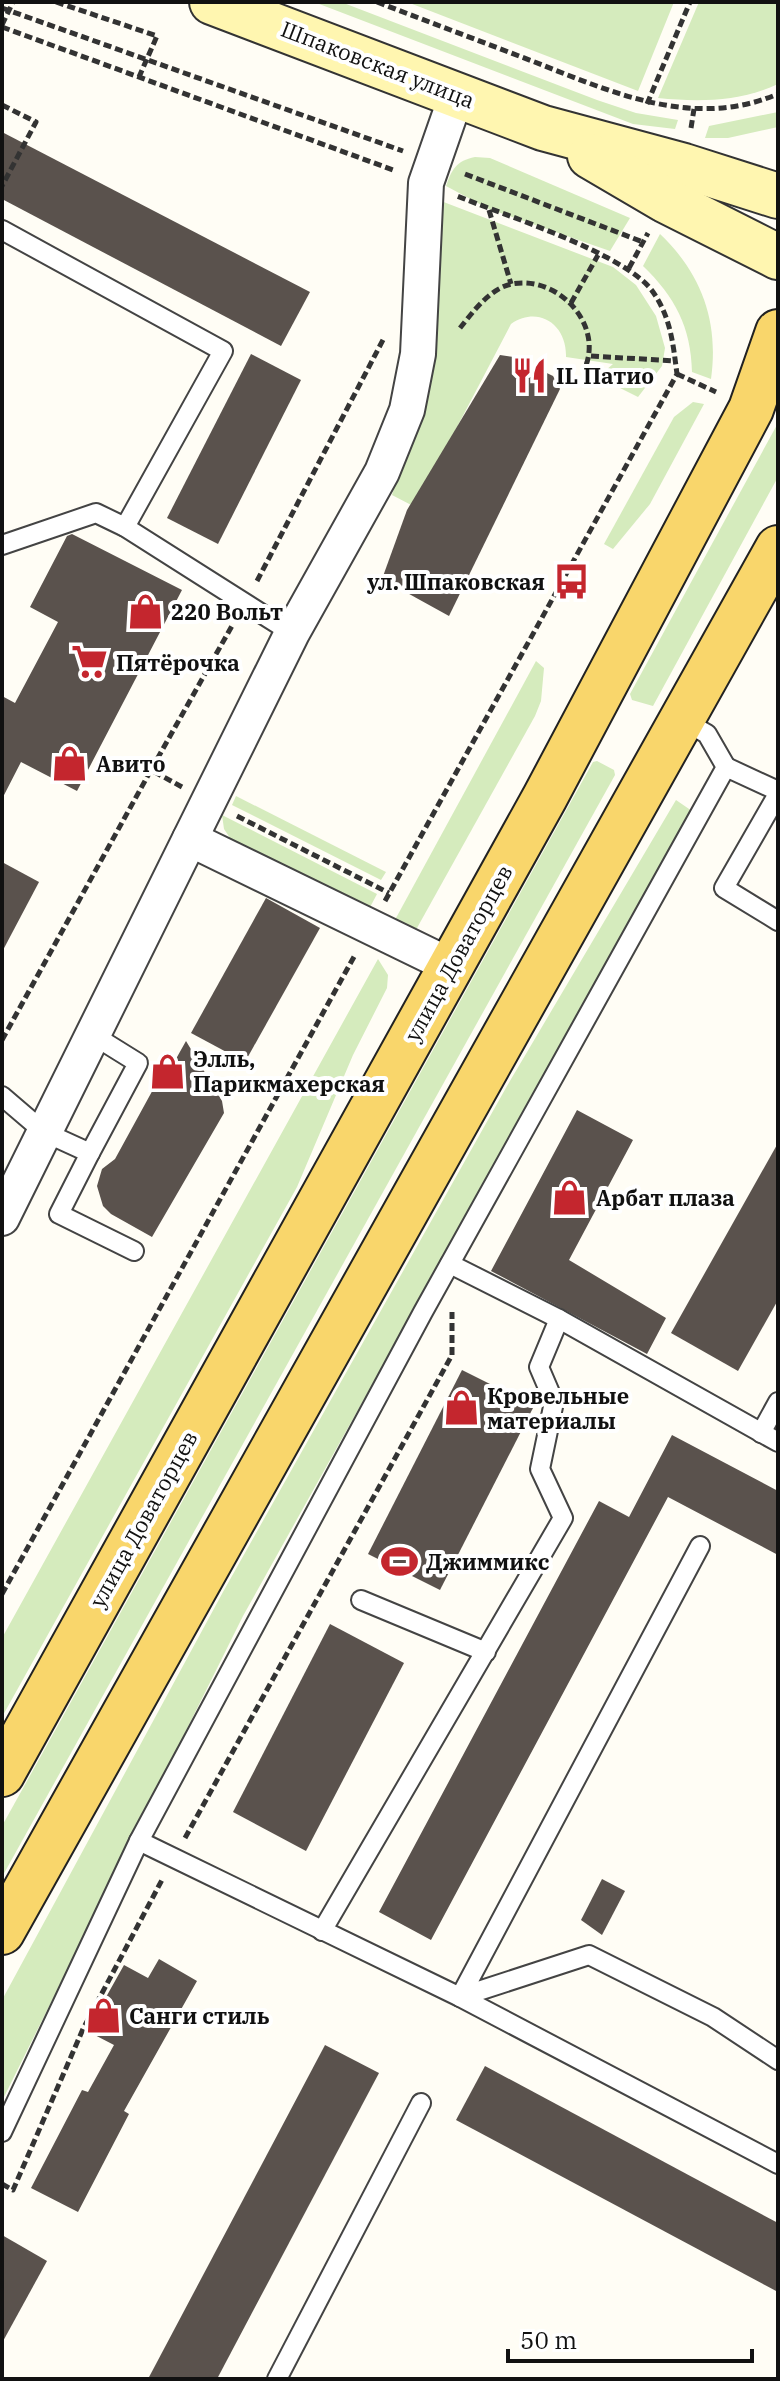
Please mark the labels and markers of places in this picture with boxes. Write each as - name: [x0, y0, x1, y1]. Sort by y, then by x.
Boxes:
- restaurant icon: IL Патио: [511, 356, 549, 394]
- place label: IL Патио: [556, 361, 654, 390]
- bus stop icon: ул. Шпаковская: [552, 562, 590, 600]
- place label: ул. Шпаковская: [366, 567, 545, 596]
- shop icon: 220 Вольт: [126, 592, 164, 630]
- place label: 220 Вольт: [171, 597, 283, 626]
- supermarket icon: Пятёрочка: [71, 643, 109, 681]
- place label: Пятёрочка: [116, 648, 240, 677]
- shop icon: Авито: [51, 744, 89, 782]
- place label: Авито: [96, 749, 165, 778]
- place label: Элль, Парикмахерская: [193, 1044, 385, 1098]
- shop icon: Элль, Парикмахерская: [148, 1052, 186, 1090]
- shop icon: Арбат плаза: [551, 1178, 589, 1216]
- place label: Арбат плаза: [596, 1183, 735, 1212]
- place label: Кровельные материалы: [487, 1381, 629, 1435]
- shop icon: Кровельные материалы: [442, 1389, 480, 1427]
- sports icon: Джиммикс: [381, 1542, 419, 1580]
- place label: Джиммикс: [426, 1547, 550, 1576]
- shop icon: Санги стиль: [84, 1996, 122, 2034]
- place label: Санги стиль: [129, 2001, 270, 2030]

